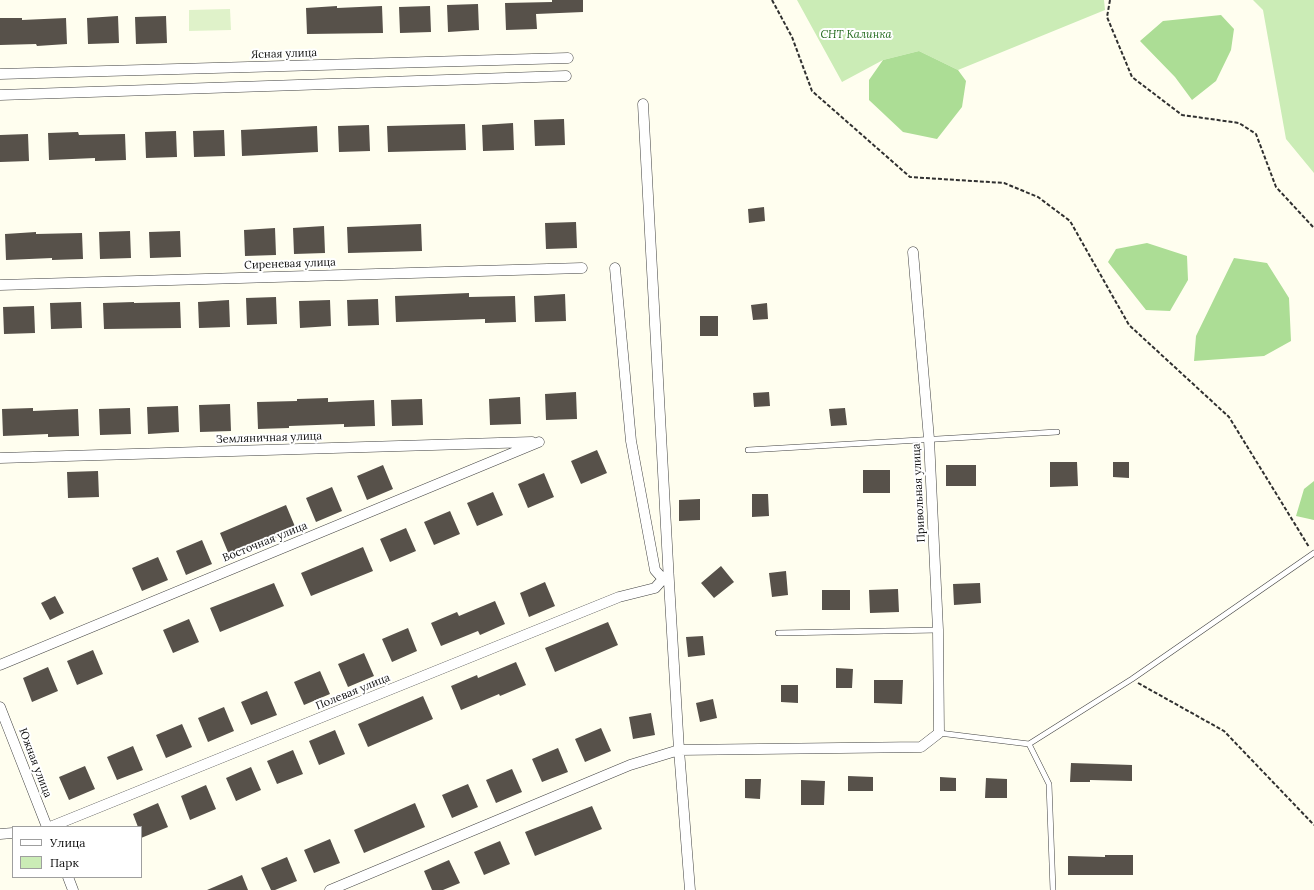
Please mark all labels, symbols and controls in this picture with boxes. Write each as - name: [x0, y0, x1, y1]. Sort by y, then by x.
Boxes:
- park label: СНТ Калинка: [820, 28, 892, 42]
- street label: Ясная улица: [251, 46, 317, 62]
- street label: Сиреневая улица: [244, 256, 336, 272]
- street label: Земляничная улица: [216, 430, 322, 446]
- street label: Привольная улица: [910, 443, 928, 543]
- street label: Восточная улица: [221, 519, 309, 565]
- street label: Полевая улица: [314, 671, 392, 713]
- street label: Южная улица: [16, 726, 54, 800]
- legend: [12, 826, 142, 878]
- text: Улица: [50, 835, 86, 850]
- text: Парк: [50, 855, 79, 870]

